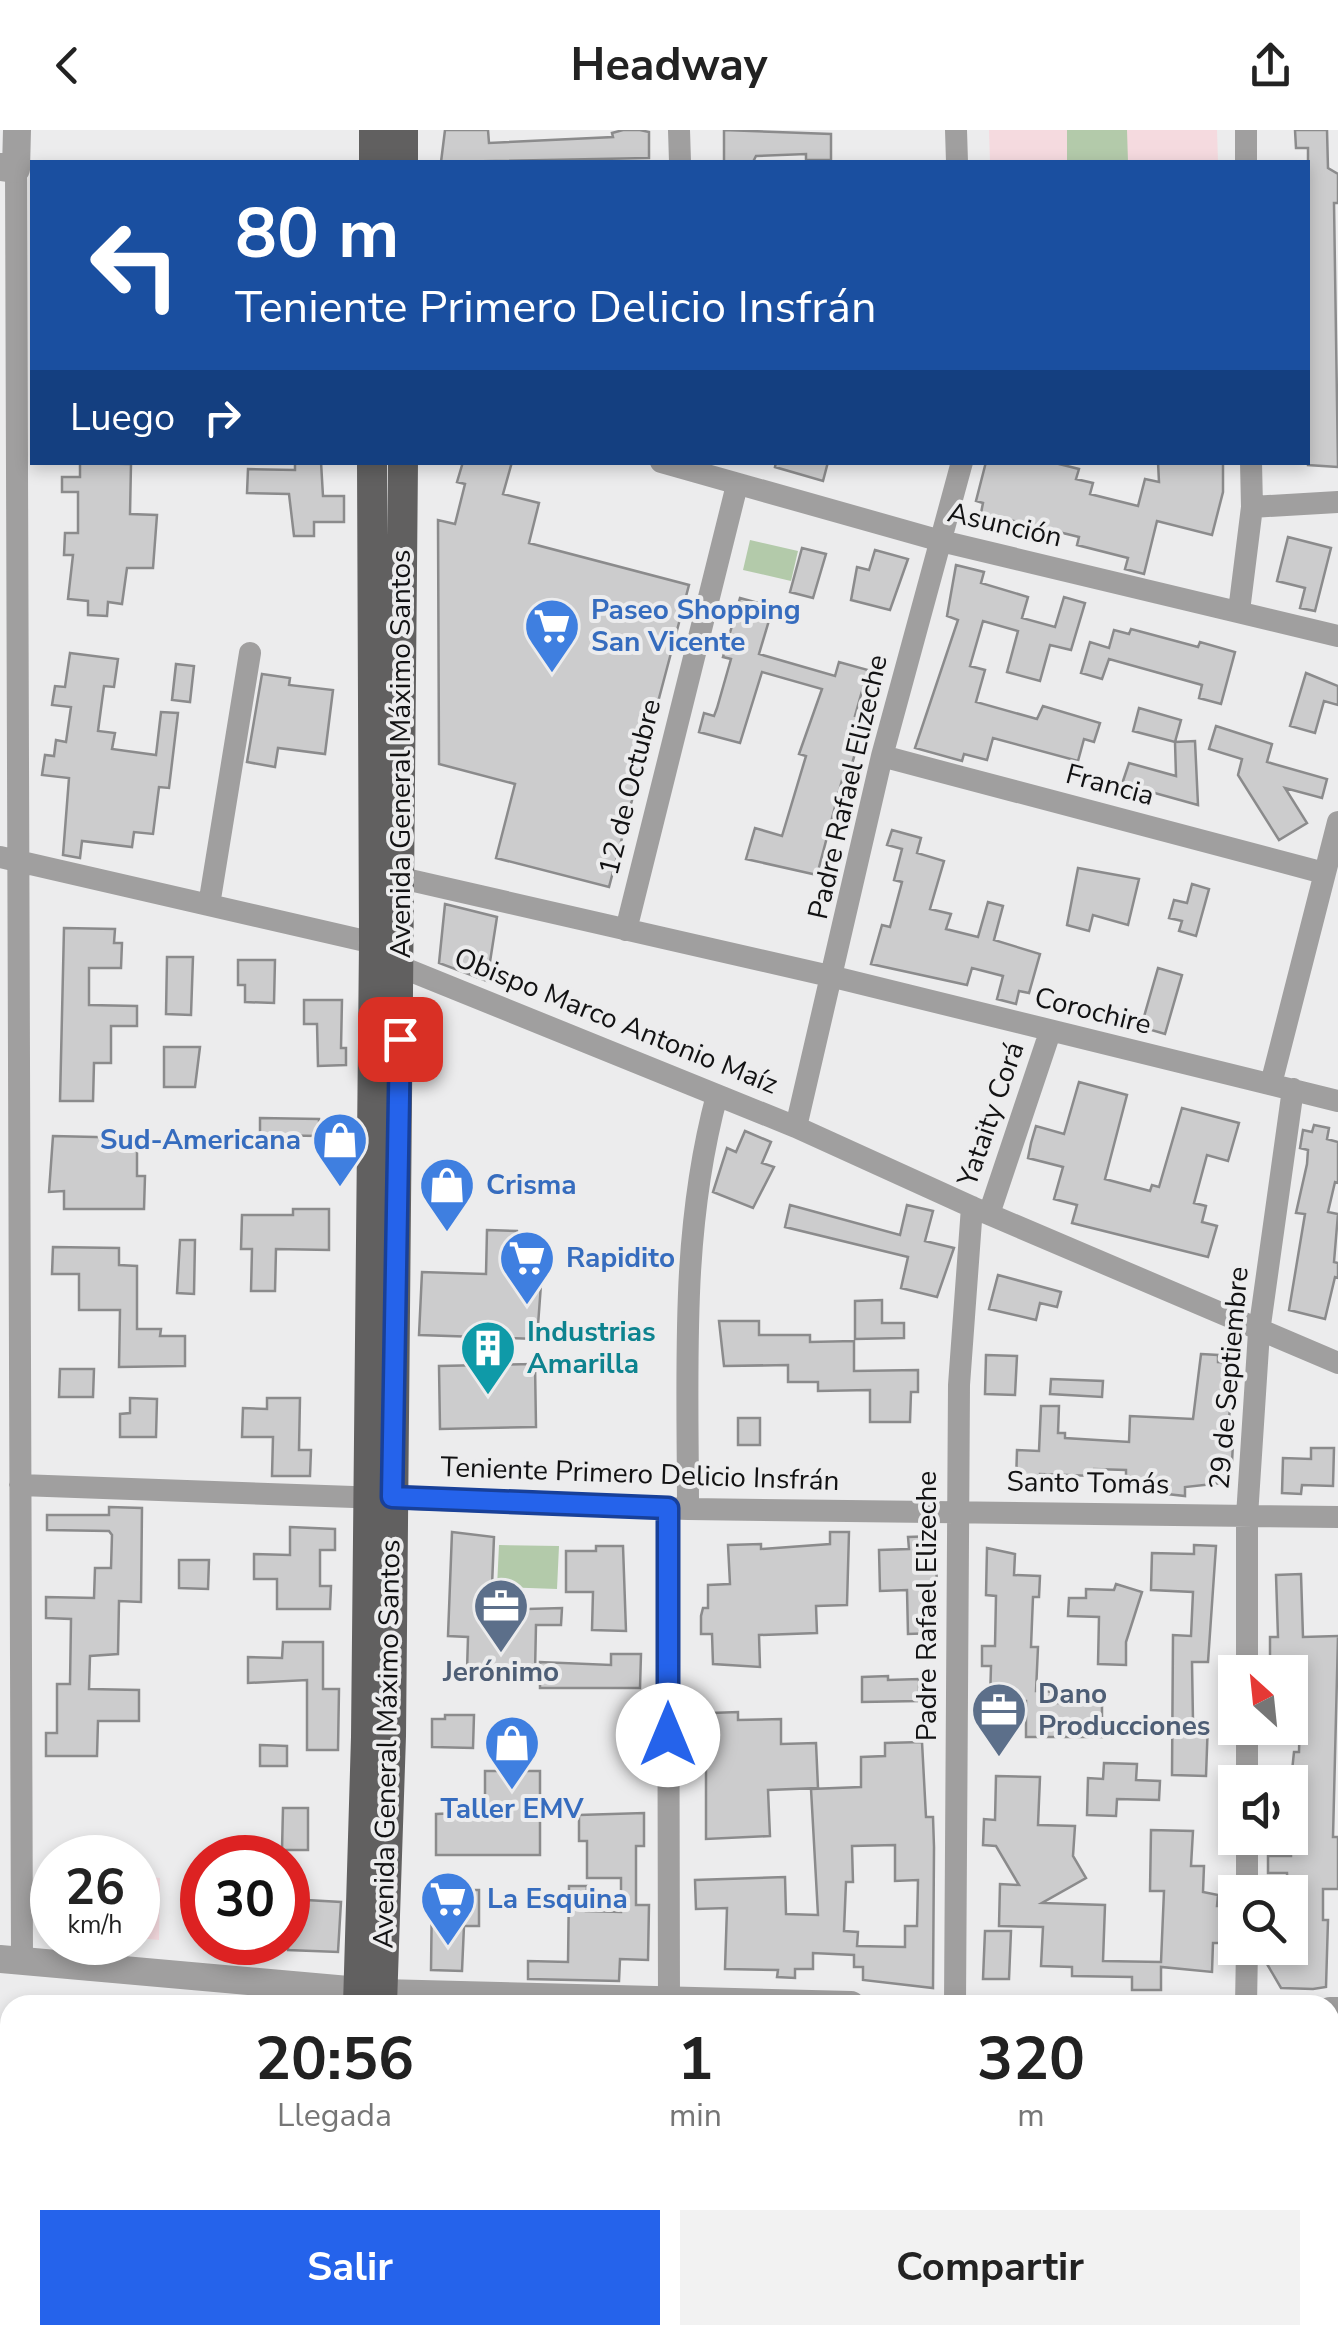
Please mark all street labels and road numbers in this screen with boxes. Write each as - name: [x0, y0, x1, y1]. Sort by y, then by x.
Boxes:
- street label: Asunción: [944, 493, 1066, 557]
- street label: Avenida General Máximo Santos: [382, 549, 420, 959]
- street label: Padre Rafael Elizeche: [799, 651, 897, 923]
- street label: 12 de Octubre: [590, 695, 670, 879]
- street label: Francia: [1062, 755, 1158, 815]
- street label: Obispo Marco Antonio Maíz: [449, 939, 783, 1103]
- street label: Corochire: [1031, 978, 1155, 1044]
- street label: Yataity Corá: [948, 1037, 1033, 1192]
- street label: 29 de Septiembre: [1200, 1265, 1258, 1491]
- street label: Teniente Primero Delicio Insfrán: [440, 1448, 840, 1500]
- street label: Santo Tomás: [1006, 1463, 1170, 1503]
- street label: Padre Rafael Elizeche: [908, 1471, 946, 1741]
- street label: Avenida General Máximo Santos: [364, 1539, 410, 1949]

